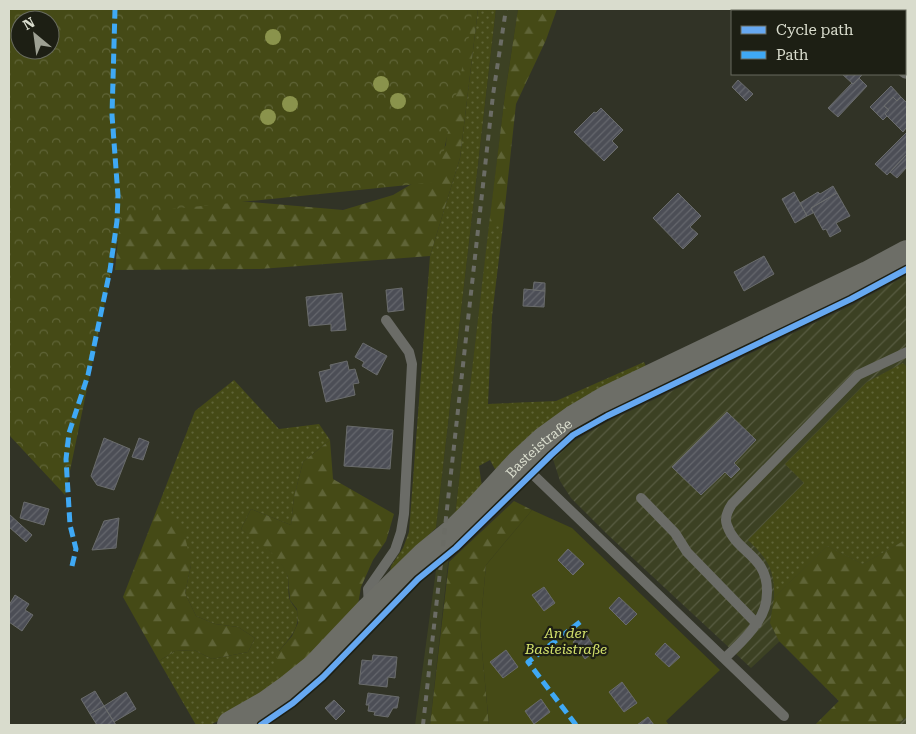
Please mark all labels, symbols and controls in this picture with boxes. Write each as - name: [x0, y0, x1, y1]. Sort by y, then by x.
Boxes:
- north arrow: [10, 10, 60, 60]
- legend: [731, 10, 906, 75]
- text: N: [20, 14, 37, 33]
- text: Cycle path: [776, 21, 854, 39]
- text: Path: [776, 46, 809, 64]
- street label: Basteistraße: [503, 415, 575, 481]
- park label: An der Basteistraße: [524, 625, 607, 657]

